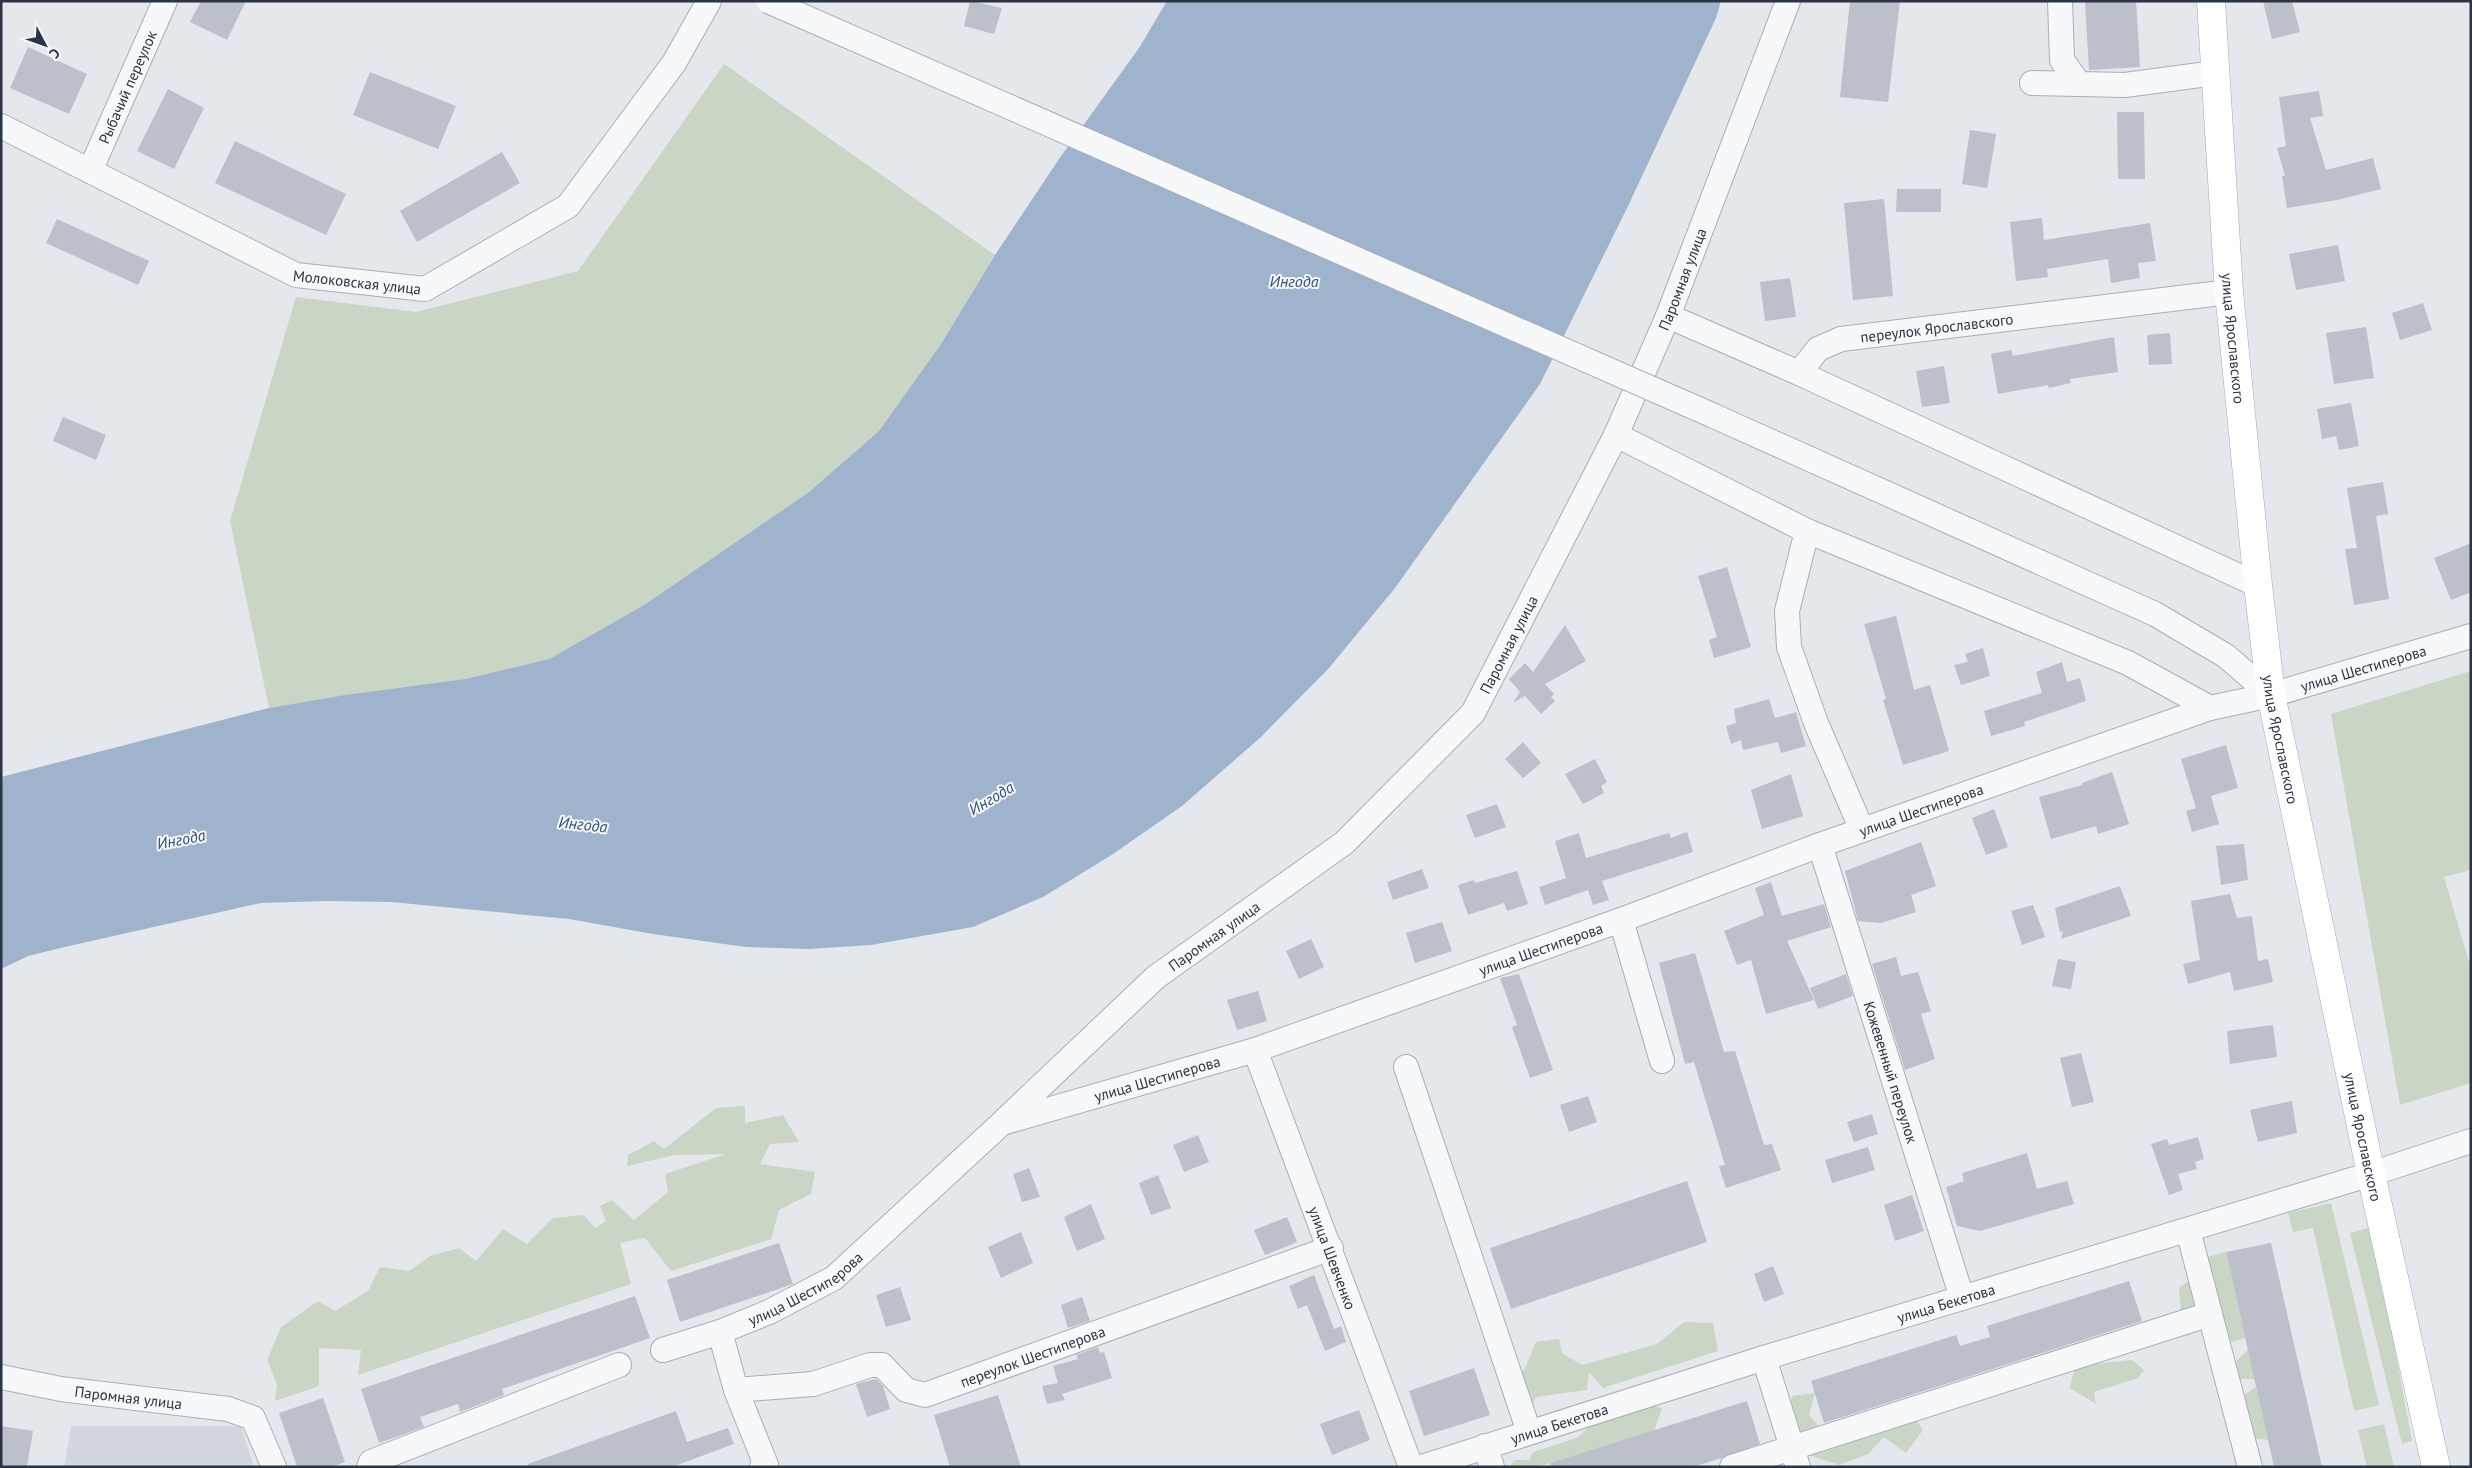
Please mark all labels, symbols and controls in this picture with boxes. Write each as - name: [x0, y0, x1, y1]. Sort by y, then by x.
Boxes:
- north arrow: [20, 20, 70, 70]
- street label: Рыбачий переулок: [94, 27, 161, 146]
- text: С: [45, 45, 64, 63]
- street label: Паромная улица: [1653, 225, 1710, 333]
- street label: Молоковская улица: [292, 265, 422, 298]
- water label: Ингода: [1270, 271, 1319, 291]
- street label: улица Ярославского: [2218, 272, 2249, 405]
- street label: переулок Ярославского: [1859, 309, 2014, 346]
- street label: Паромная улица: [1475, 592, 1541, 697]
- street label: улица Шестиперова: [2298, 640, 2429, 695]
- street label: улица Ярославского: [2259, 674, 2303, 806]
- water label: Ингода: [965, 777, 1017, 819]
- street label: улица Шестиперова: [1856, 779, 1986, 840]
- water label: Ингода: [558, 811, 609, 837]
- water label: Ингода: [155, 824, 207, 853]
- street label: Паромная улица: [1164, 897, 1263, 975]
- street label: улица Шестиперова: [1476, 918, 1605, 979]
- street label: Кожевенный переулок: [1860, 999, 1923, 1146]
- street label: улица Шестиперова: [1092, 1051, 1222, 1105]
- street label: улица Ярославского: [2340, 1070, 2386, 1203]
- street label: улица Шевченко: [1305, 1204, 1361, 1312]
- street label: улица Шестиперова: [745, 1247, 866, 1329]
- street label: улица Бекетова: [1895, 1279, 1997, 1327]
- street label: переулок Шестиперова: [957, 1321, 1108, 1391]
- street label: Паромная улица: [74, 1381, 183, 1413]
- street label: улица Бекетова: [1508, 1399, 1610, 1448]

